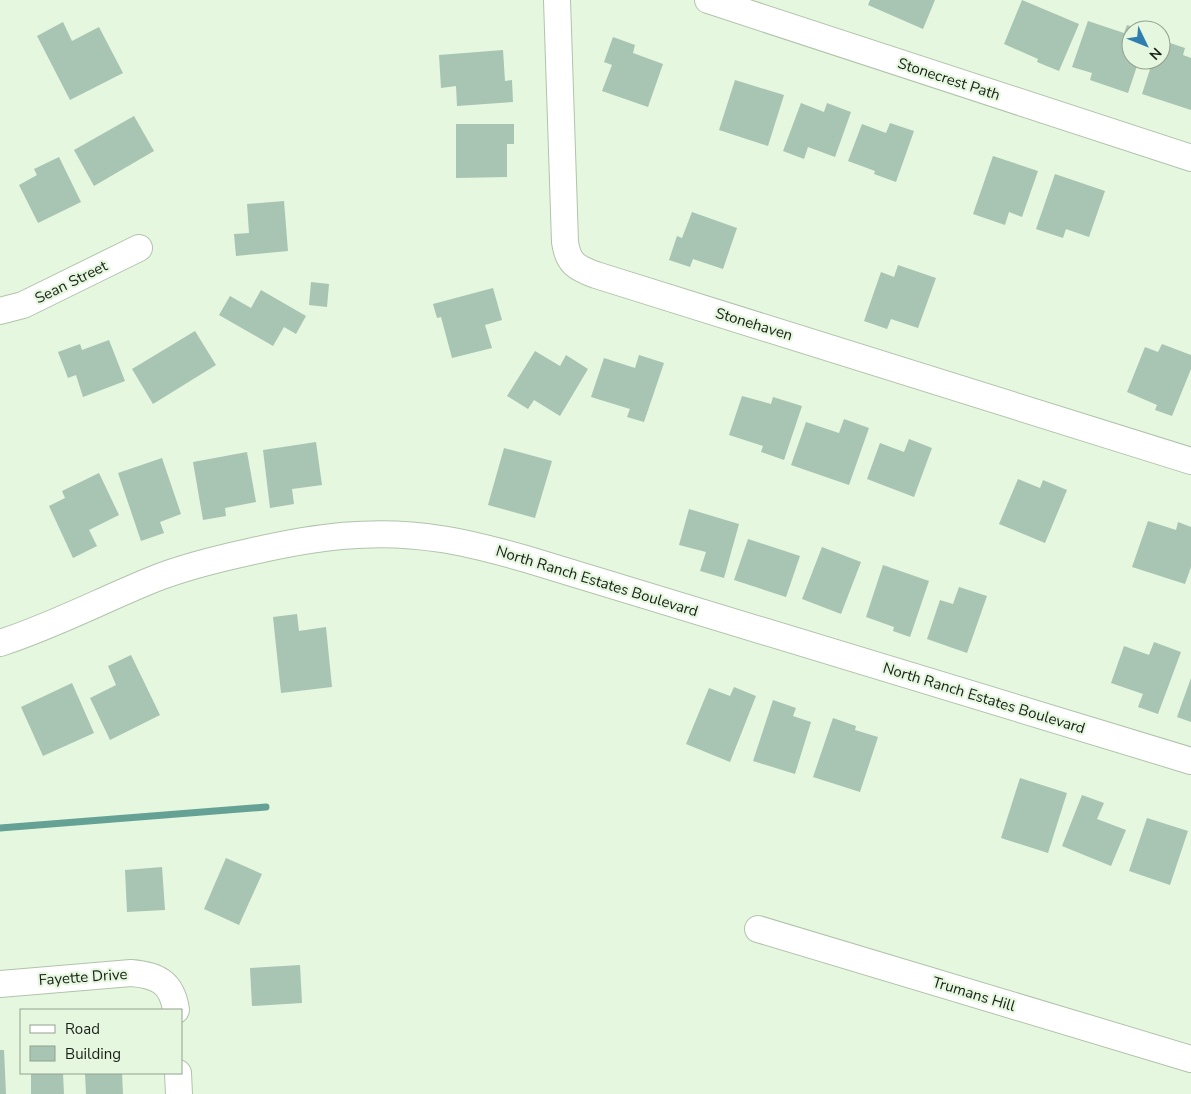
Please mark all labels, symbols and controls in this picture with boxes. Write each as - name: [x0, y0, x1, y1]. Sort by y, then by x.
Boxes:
- north arrow: [1121, 20, 1171, 70]
- text: N: [1145, 43, 1166, 64]
- street label: Stonecrest Path: [895, 53, 1003, 105]
- street label: Sean Street: [31, 255, 111, 308]
- street label: Stonehaven: [713, 303, 795, 345]
- street label: North Ranch Estates Boulevard: [493, 541, 701, 621]
- street label: North Ranch Estates Boulevard: [880, 658, 1088, 738]
- street label: Fayette Drive: [38, 964, 128, 990]
- street label: Trumans Hill: [930, 972, 1018, 1016]
- legend: [20, 1009, 182, 1074]
- text: Road: [65, 1019, 100, 1039]
- text: Building: [65, 1044, 121, 1064]

